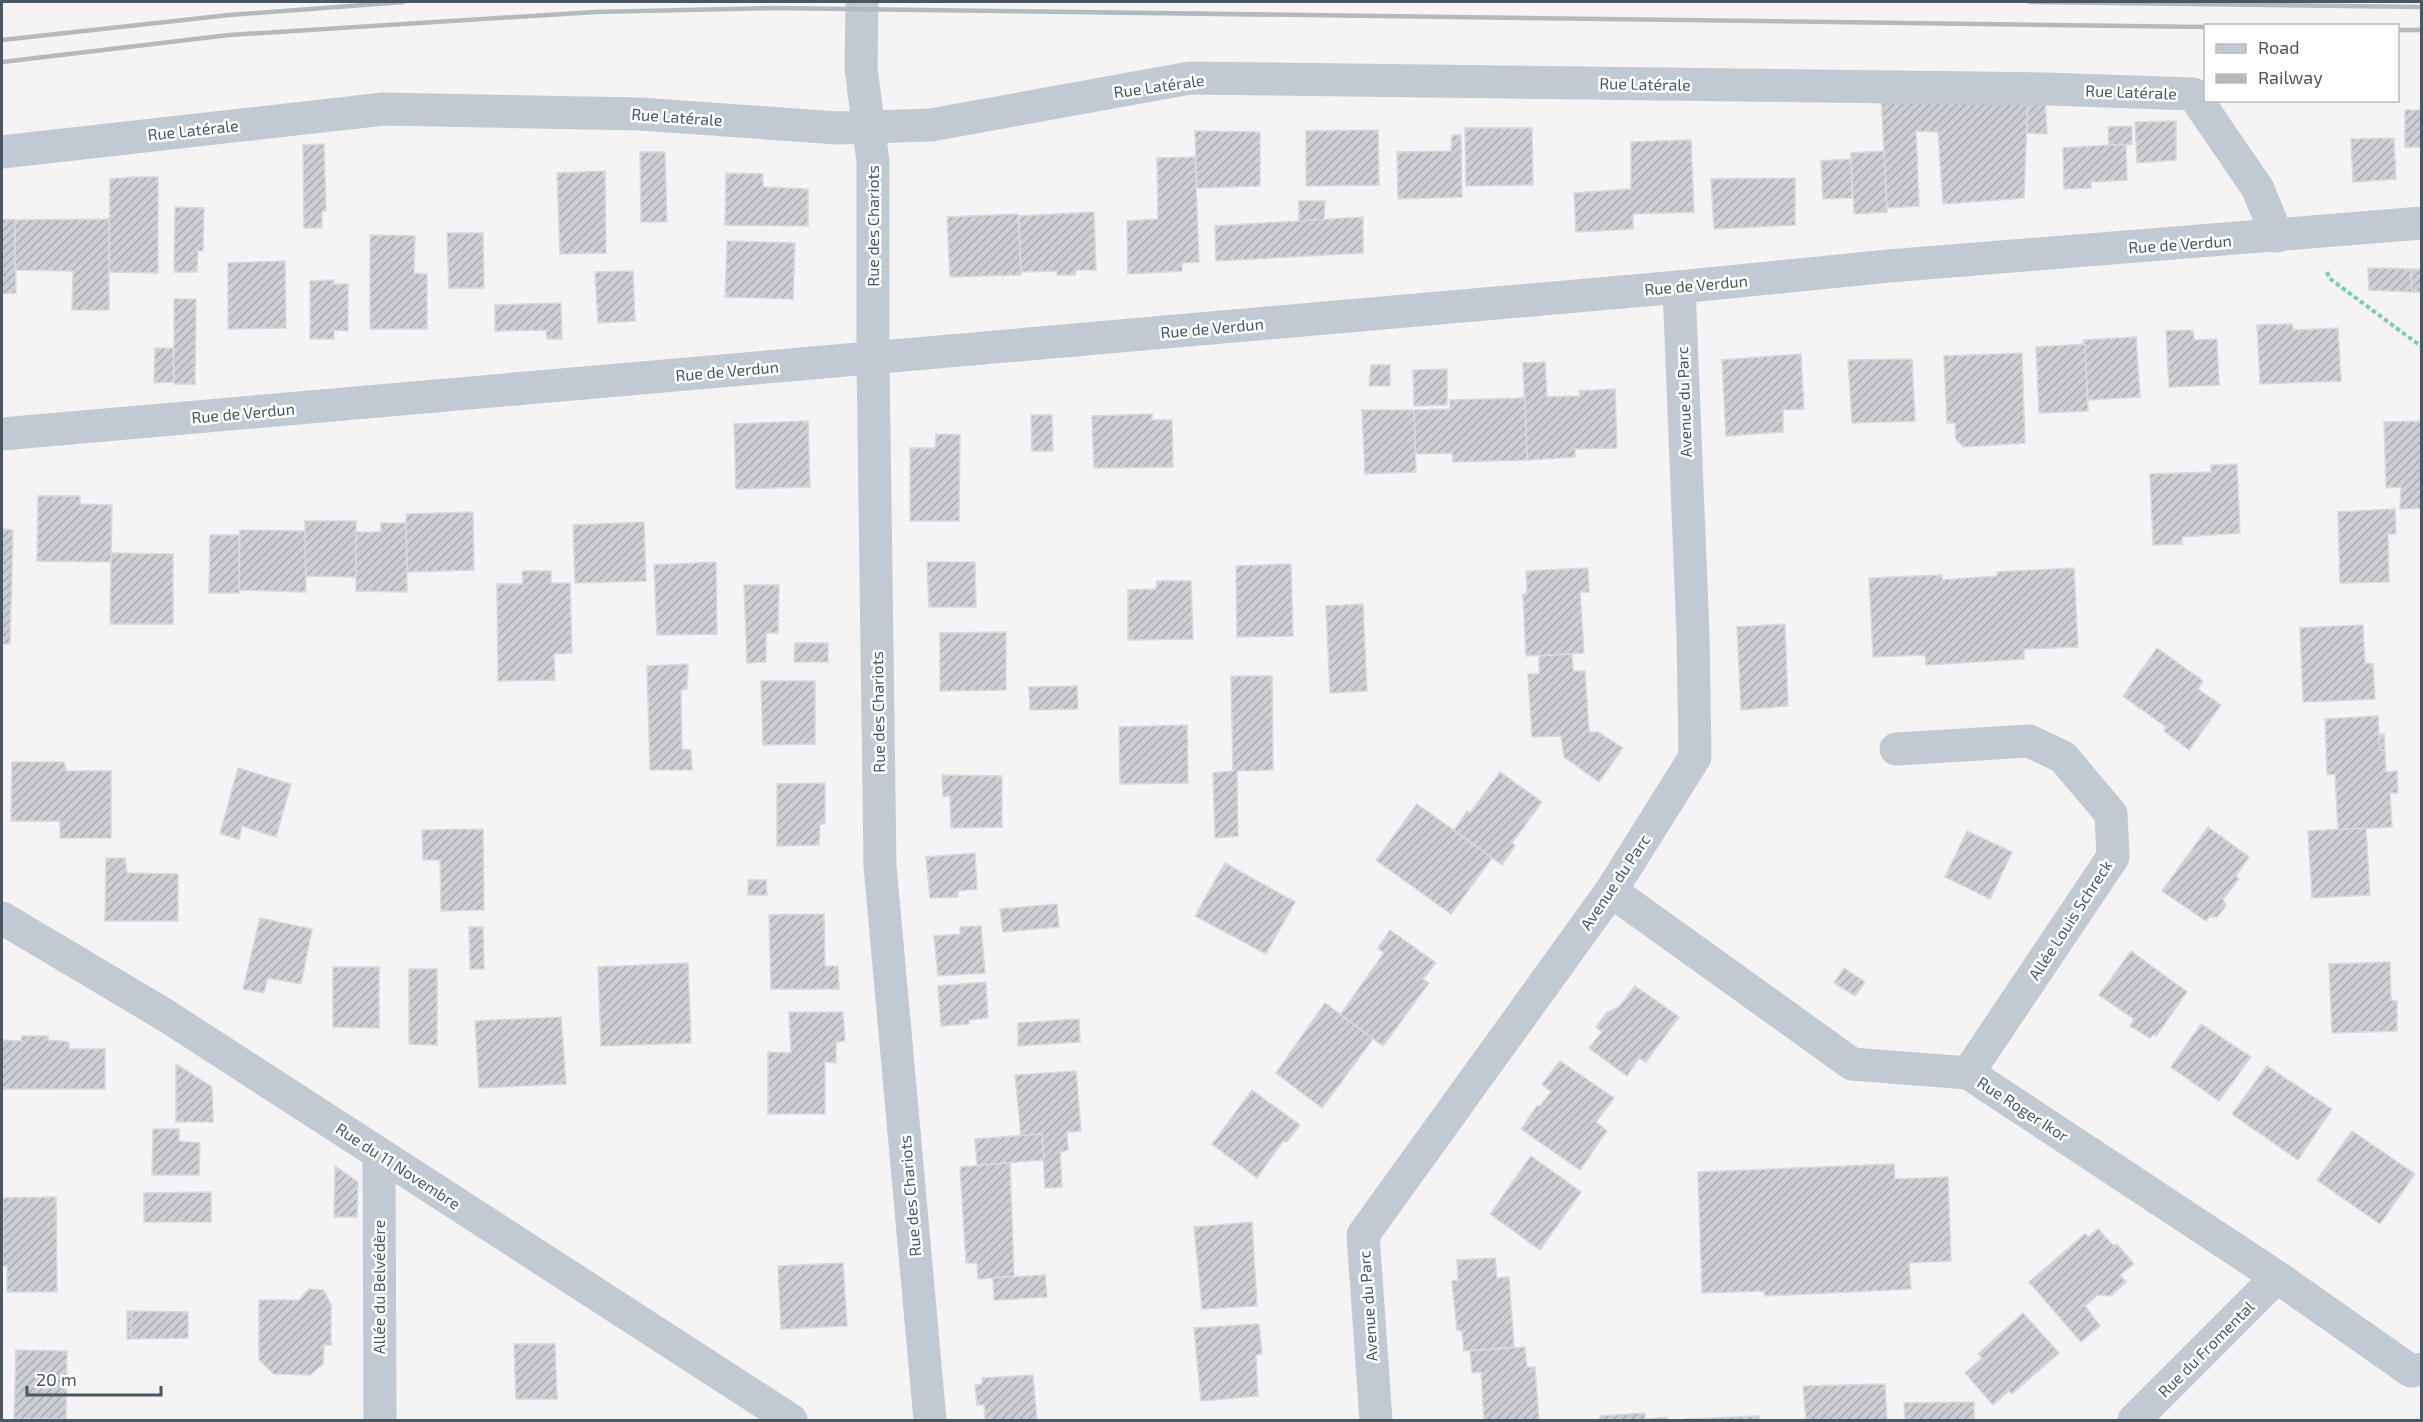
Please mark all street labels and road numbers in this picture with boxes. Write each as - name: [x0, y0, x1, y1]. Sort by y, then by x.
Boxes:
- street label: Rue Latérale: [1112, 70, 1206, 101]
- street label: Rue Latérale: [1599, 73, 1691, 94]
- street label: Rue Latérale: [2085, 80, 2177, 103]
- street label: Rue Latérale: [631, 104, 723, 129]
- street label: Rue Latérale: [146, 115, 239, 144]
- street label: Rue des Chariots: [863, 165, 882, 287]
- street label: Rue de Verdun: [2128, 230, 2232, 257]
- street label: Rue de Verdun: [1643, 271, 1748, 298]
- street label: Rue de Verdun: [1159, 314, 1264, 341]
- street label: Avenue du Parc: [1672, 346, 1695, 458]
- street label: Rue de Verdun: [674, 357, 779, 384]
- street label: Rue de Verdun: [190, 399, 295, 426]
- street label: Rue des Chariots: [867, 651, 888, 773]
- street label: Avenue du Parc: [1576, 830, 1654, 933]
- street label: Allée Louis Schreck: [2024, 856, 2115, 983]
- street label: Rue Roger Ikor: [1974, 1072, 2073, 1145]
- street label: Rue du 11 Novembre: [332, 1118, 464, 1213]
- street label: Rue des Chariots: [895, 1135, 924, 1257]
- street label: Allée du Belvédère: [369, 1220, 388, 1354]
- street label: Avenue du Parc: [1354, 1250, 1381, 1362]
- street label: Rue du Fromental: [2154, 1296, 2258, 1401]

